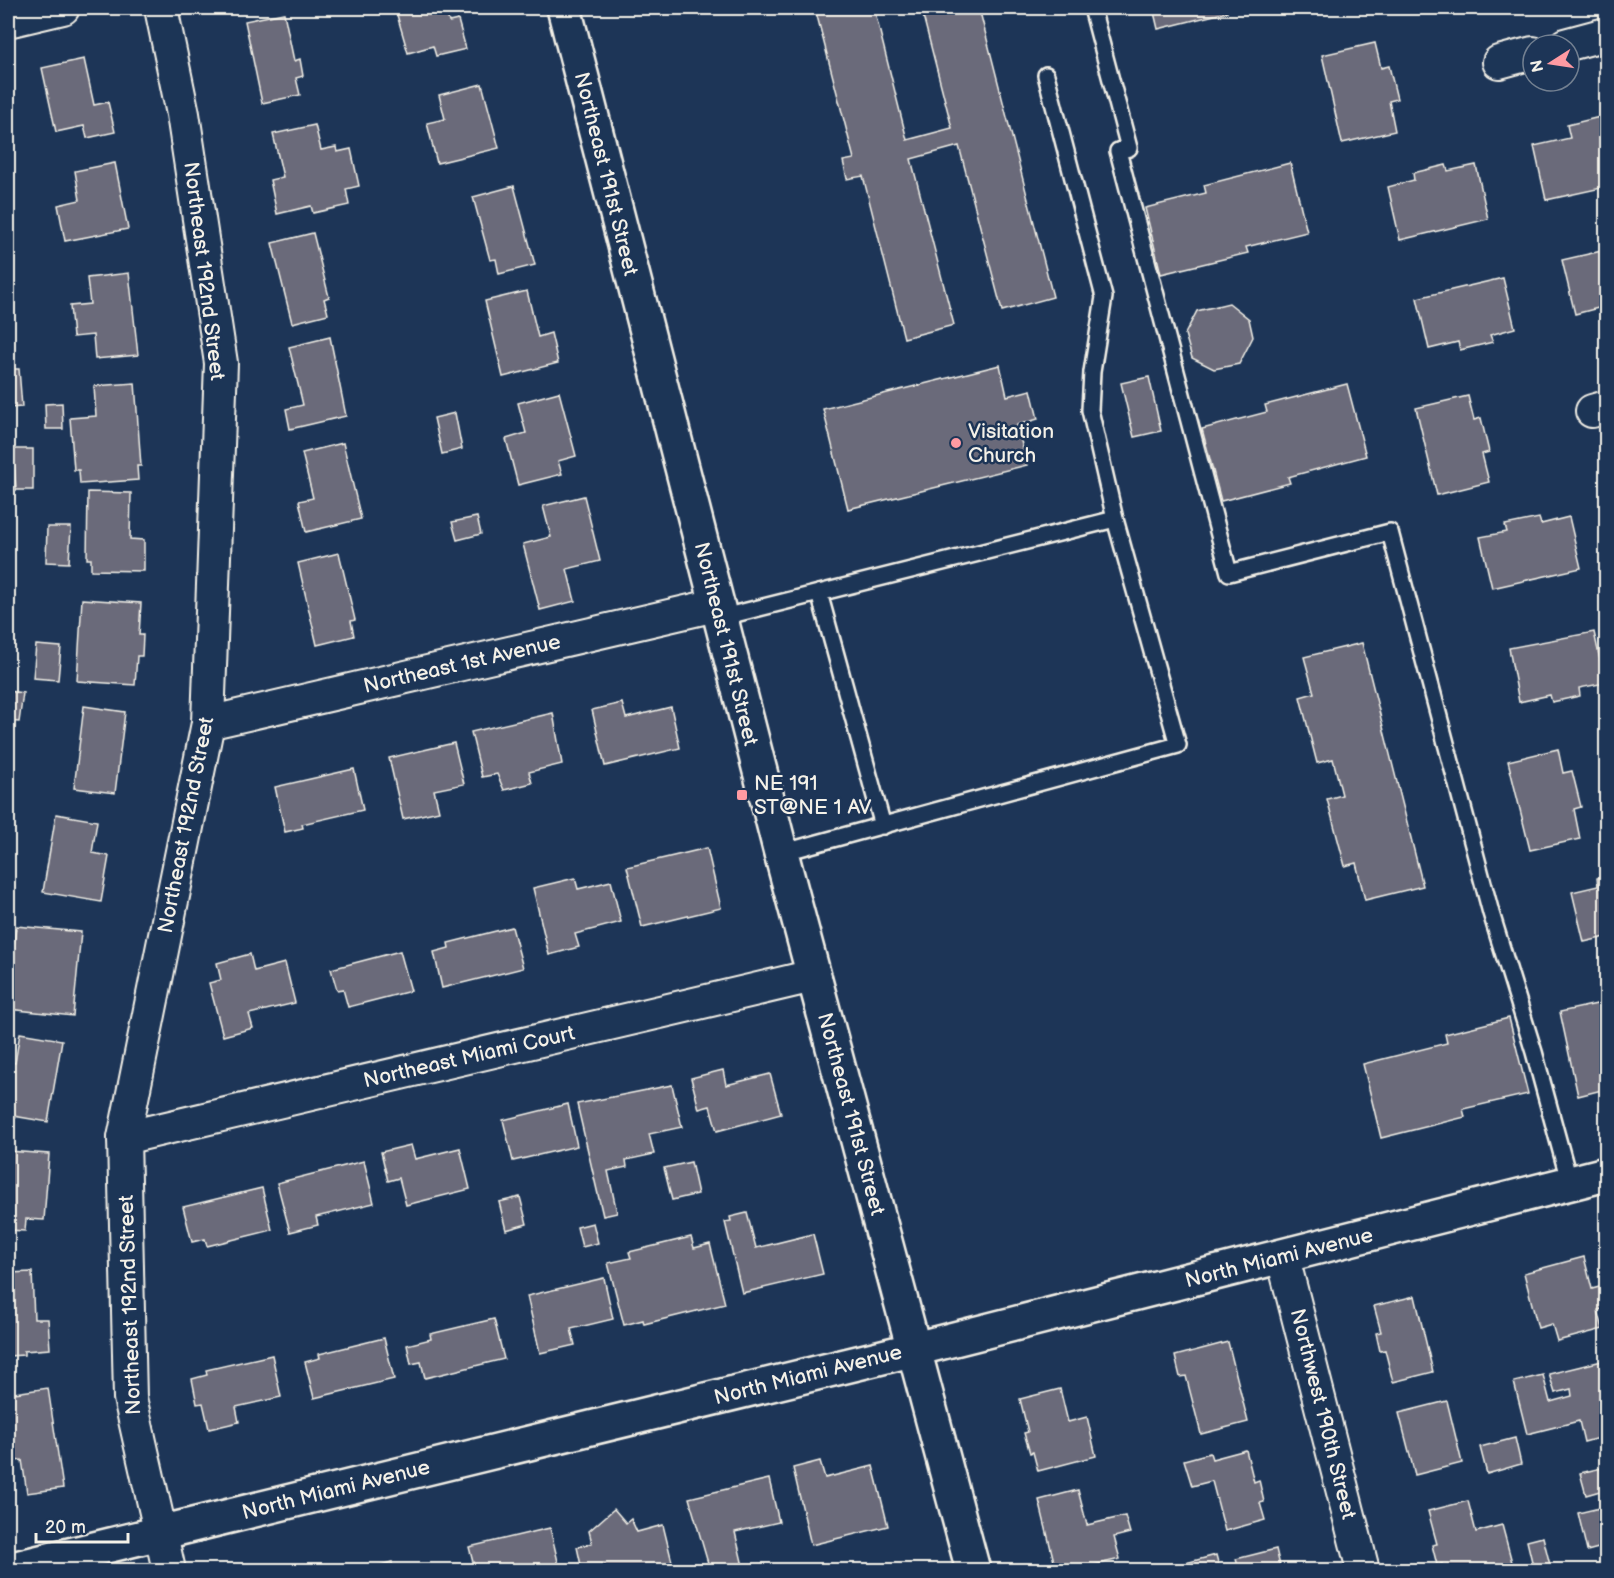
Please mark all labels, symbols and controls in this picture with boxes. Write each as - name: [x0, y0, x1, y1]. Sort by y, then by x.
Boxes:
- north arrow: [1521, 33, 1581, 93]
- text: N: [1527, 58, 1548, 74]
- street label: Northeast 191st Street: [569, 70, 643, 279]
- street label: Northeast 192nd Street: [178, 160, 230, 382]
- place label: Visitation Church: [968, 419, 1054, 468]
- marker: Visitation Church: [949, 436, 963, 450]
- street label: Northeast 191st Street: [689, 540, 763, 749]
- street label: Northeast 1st Avenue: [361, 629, 563, 699]
- street label: Northeast 192nd Street: [153, 714, 219, 935]
- place label: NE 191 ST@NE 1 AV: [754, 771, 871, 820]
- marker: NE 191 ST@NE 1 AV: [735, 788, 749, 802]
- street label: Northeast 191st Street: [812, 1010, 890, 1219]
- street label: Northeast Miami Court: [361, 1020, 578, 1093]
- street label: Northeast 192nd Street: [114, 1194, 146, 1415]
- street label: North Miami Avenue: [1183, 1223, 1375, 1293]
- street label: Northwest 190th Street: [1285, 1306, 1361, 1522]
- street label: North Miami Avenue: [712, 1340, 904, 1410]
- street label: North Miami Avenue: [240, 1455, 432, 1525]
- scale bar: [36, 1506, 128, 1544]
- text: 20 m: [45, 1517, 86, 1538]

